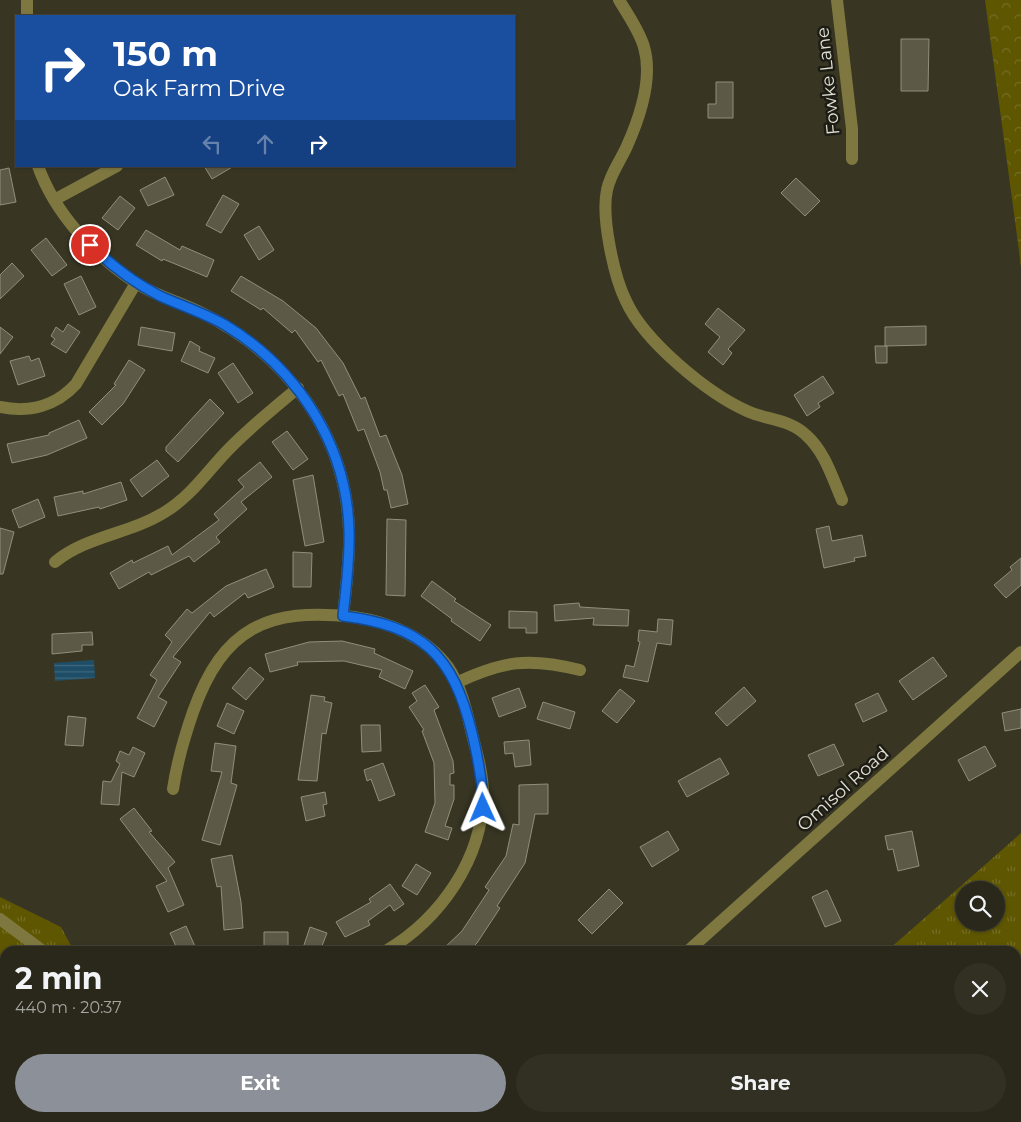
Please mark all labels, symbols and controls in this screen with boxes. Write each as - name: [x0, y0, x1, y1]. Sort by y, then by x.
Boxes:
- street label: Fowke Lane: [811, 26, 845, 136]
- text: 150 m: [113, 32, 218, 75]
- icon: right: [30, 35, 95, 100]
- text: Oak Farm Drive: [113, 75, 285, 102]
- icon: left: [198, 130, 226, 158]
- icon: ahead: [251, 130, 279, 158]
- icon: right: [304, 130, 332, 158]
- pin: [69, 224, 111, 266]
- icon: arrive: [76, 231, 104, 259]
- street label: Omisol Road: [793, 742, 893, 836]
- position arrow: [456, 781, 508, 833]
- map controls: [955, 881, 1005, 931]
- button: search: [955, 881, 1005, 931]
- text: 2 min: [15, 960, 102, 997]
- button: close: [954, 963, 1006, 1015]
- text: 440 m · 20:37: [15, 998, 122, 1017]
- button: Exit: [15, 1054, 506, 1112]
- button: Share: [516, 1054, 1006, 1112]

